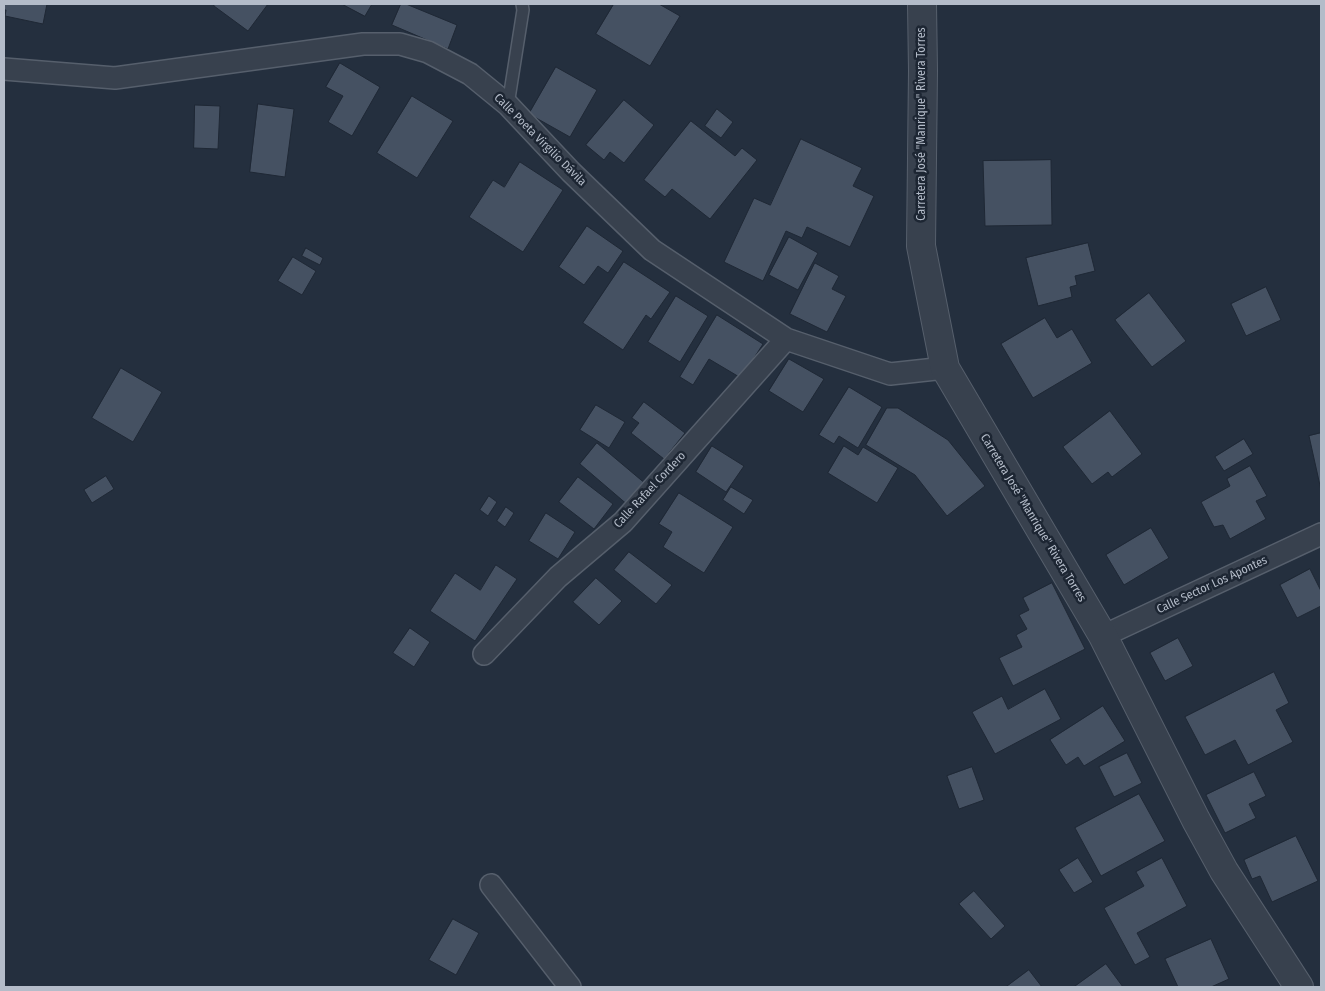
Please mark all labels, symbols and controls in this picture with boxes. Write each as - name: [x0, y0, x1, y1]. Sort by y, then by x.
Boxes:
- street label: Carretera José "Manrique" Rivera Torres: [915, 27, 929, 221]
- street label: Calle Poeta Virgilio Dávila: [491, 91, 589, 189]
- street label: Carretera José "Manrique" Rivera Torres: [977, 431, 1089, 605]
- street label: Calle Rafael Cordero: [611, 449, 689, 531]
- street label: Calle Sector Los Apontes: [1154, 553, 1270, 617]

